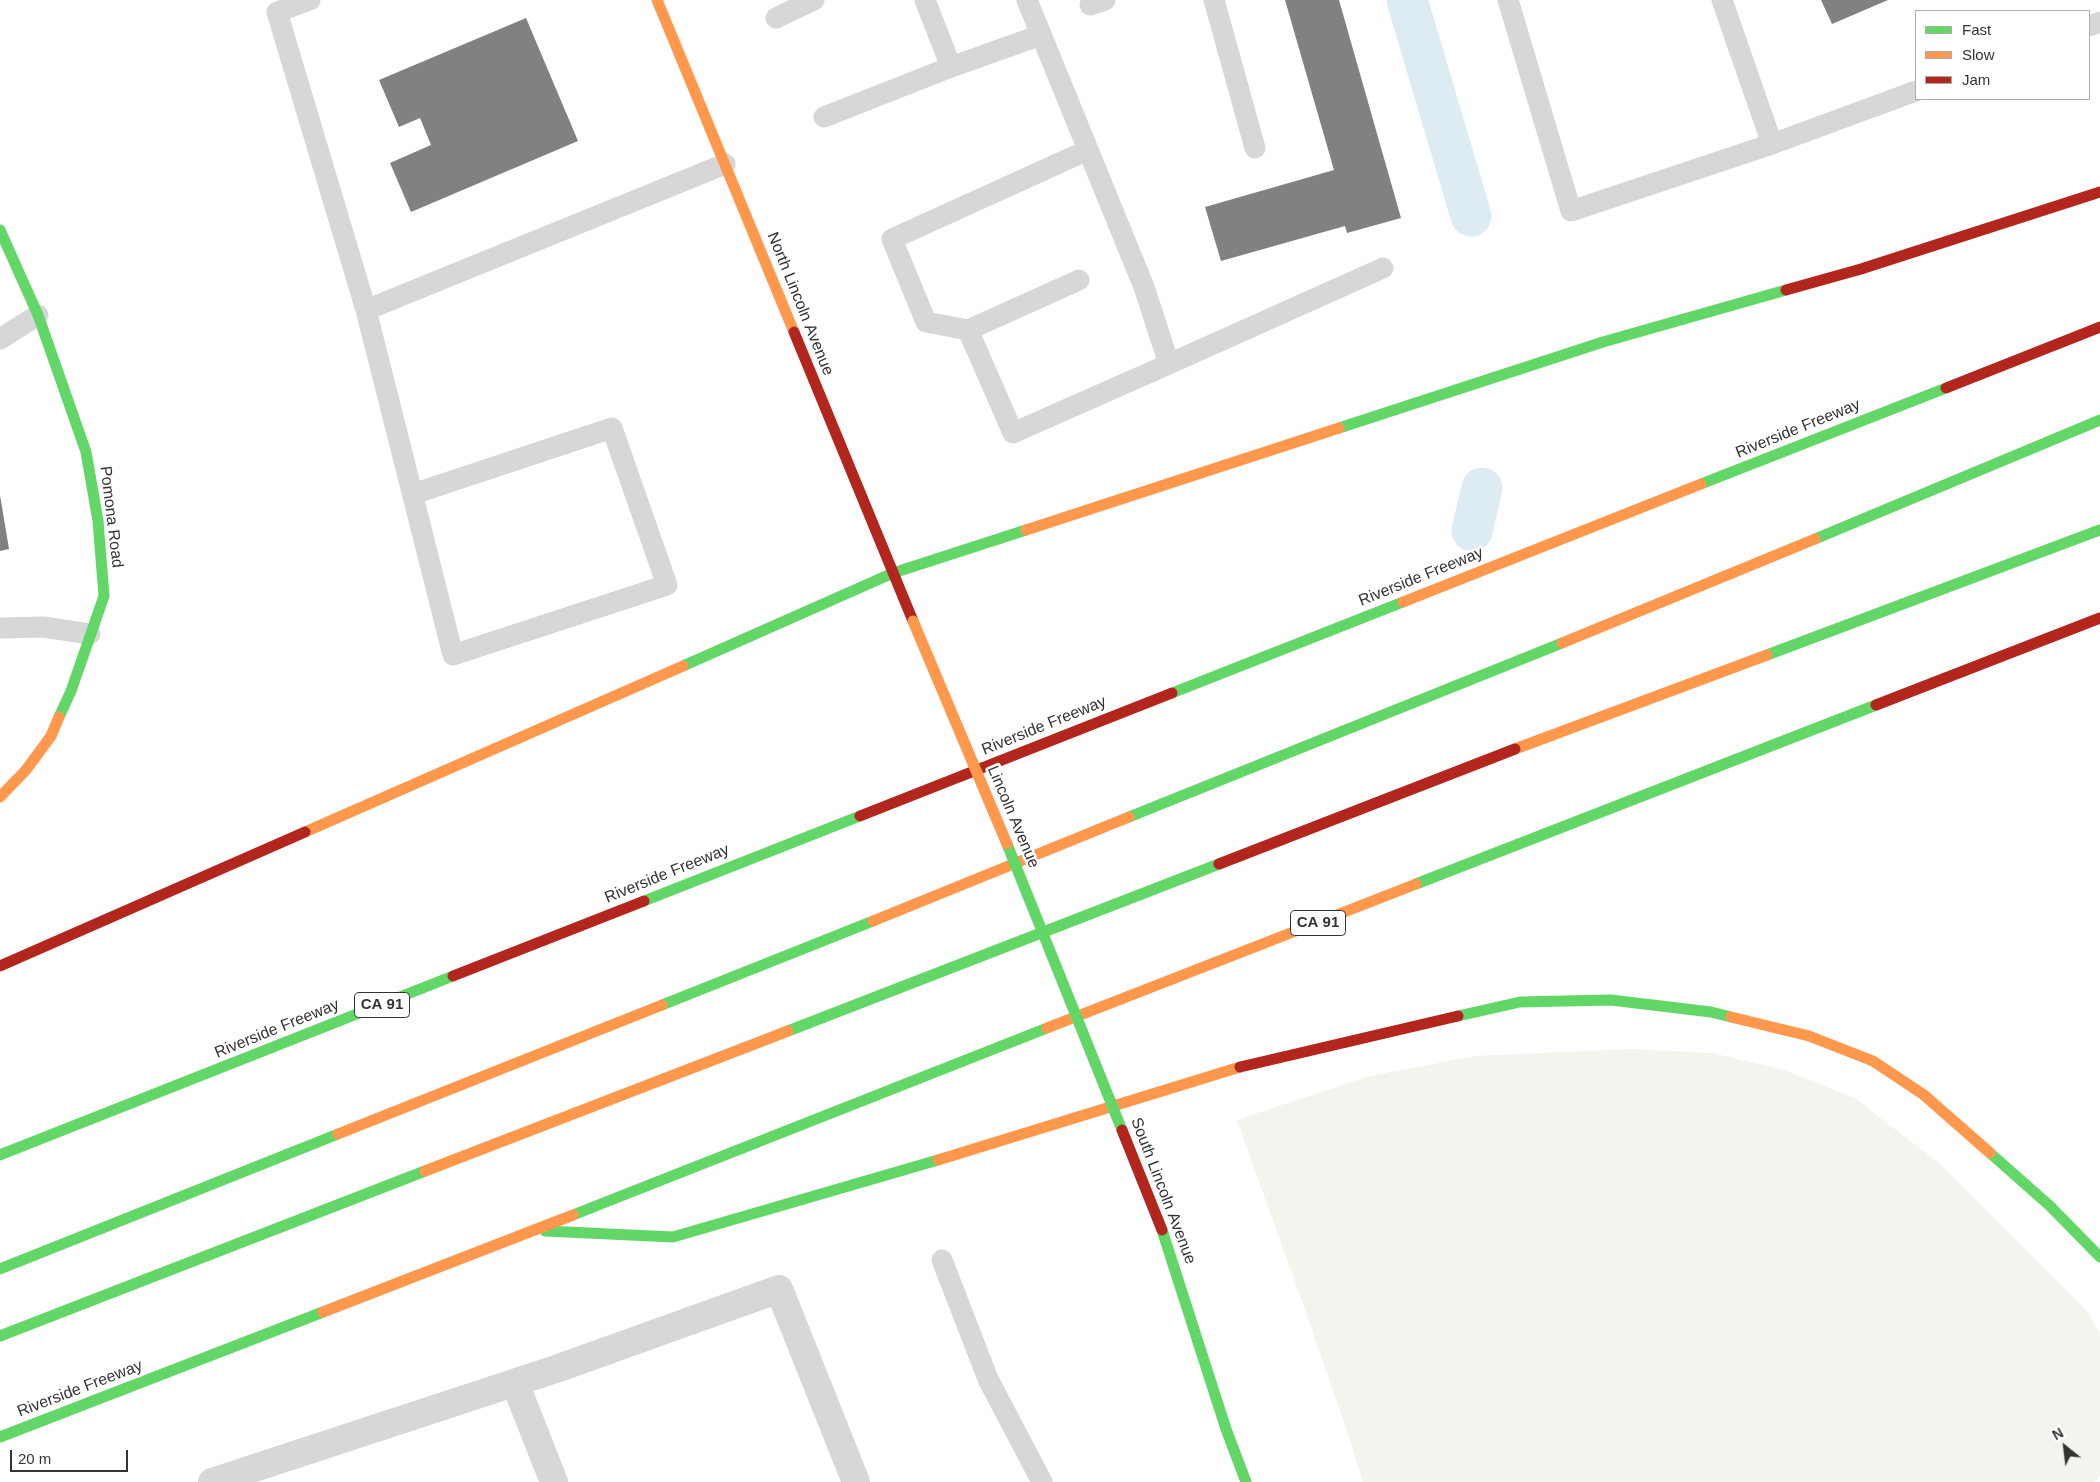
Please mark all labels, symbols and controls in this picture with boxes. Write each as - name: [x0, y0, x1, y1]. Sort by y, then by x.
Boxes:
- legend: [1915, 10, 2090, 100]
- text: Fast: [1962, 21, 1991, 38]
- text: Slow: [1962, 46, 1995, 63]
- text: Jam: [1962, 71, 1990, 88]
- street label: North Lincoln Avenue: [762, 230, 838, 378]
- street label: Riverside Freeway: [1733, 395, 1863, 463]
- street label: Pomona Road: [95, 465, 127, 569]
- street label: Riverside Freeway: [1356, 543, 1486, 611]
- street label: Riverside Freeway: [979, 692, 1109, 760]
- street label: Lincoln Avenue: [983, 763, 1043, 871]
- street label: Riverside Freeway: [602, 840, 732, 908]
- road number: CA 91: [1290, 910, 1346, 936]
- road number: CA 91: [354, 992, 410, 1018]
- street label: Riverside Freeway: [212, 995, 342, 1063]
- street label: South Lincoln Avenue: [1126, 1115, 1200, 1267]
- street label: Riverside Freeway: [15, 1356, 145, 1422]
- north arrow: [2040, 1422, 2090, 1472]
- text: N: [2049, 1424, 2066, 1443]
- scale bar: [12, 1440, 130, 1472]
- text: 20 m: [18, 1450, 51, 1467]

